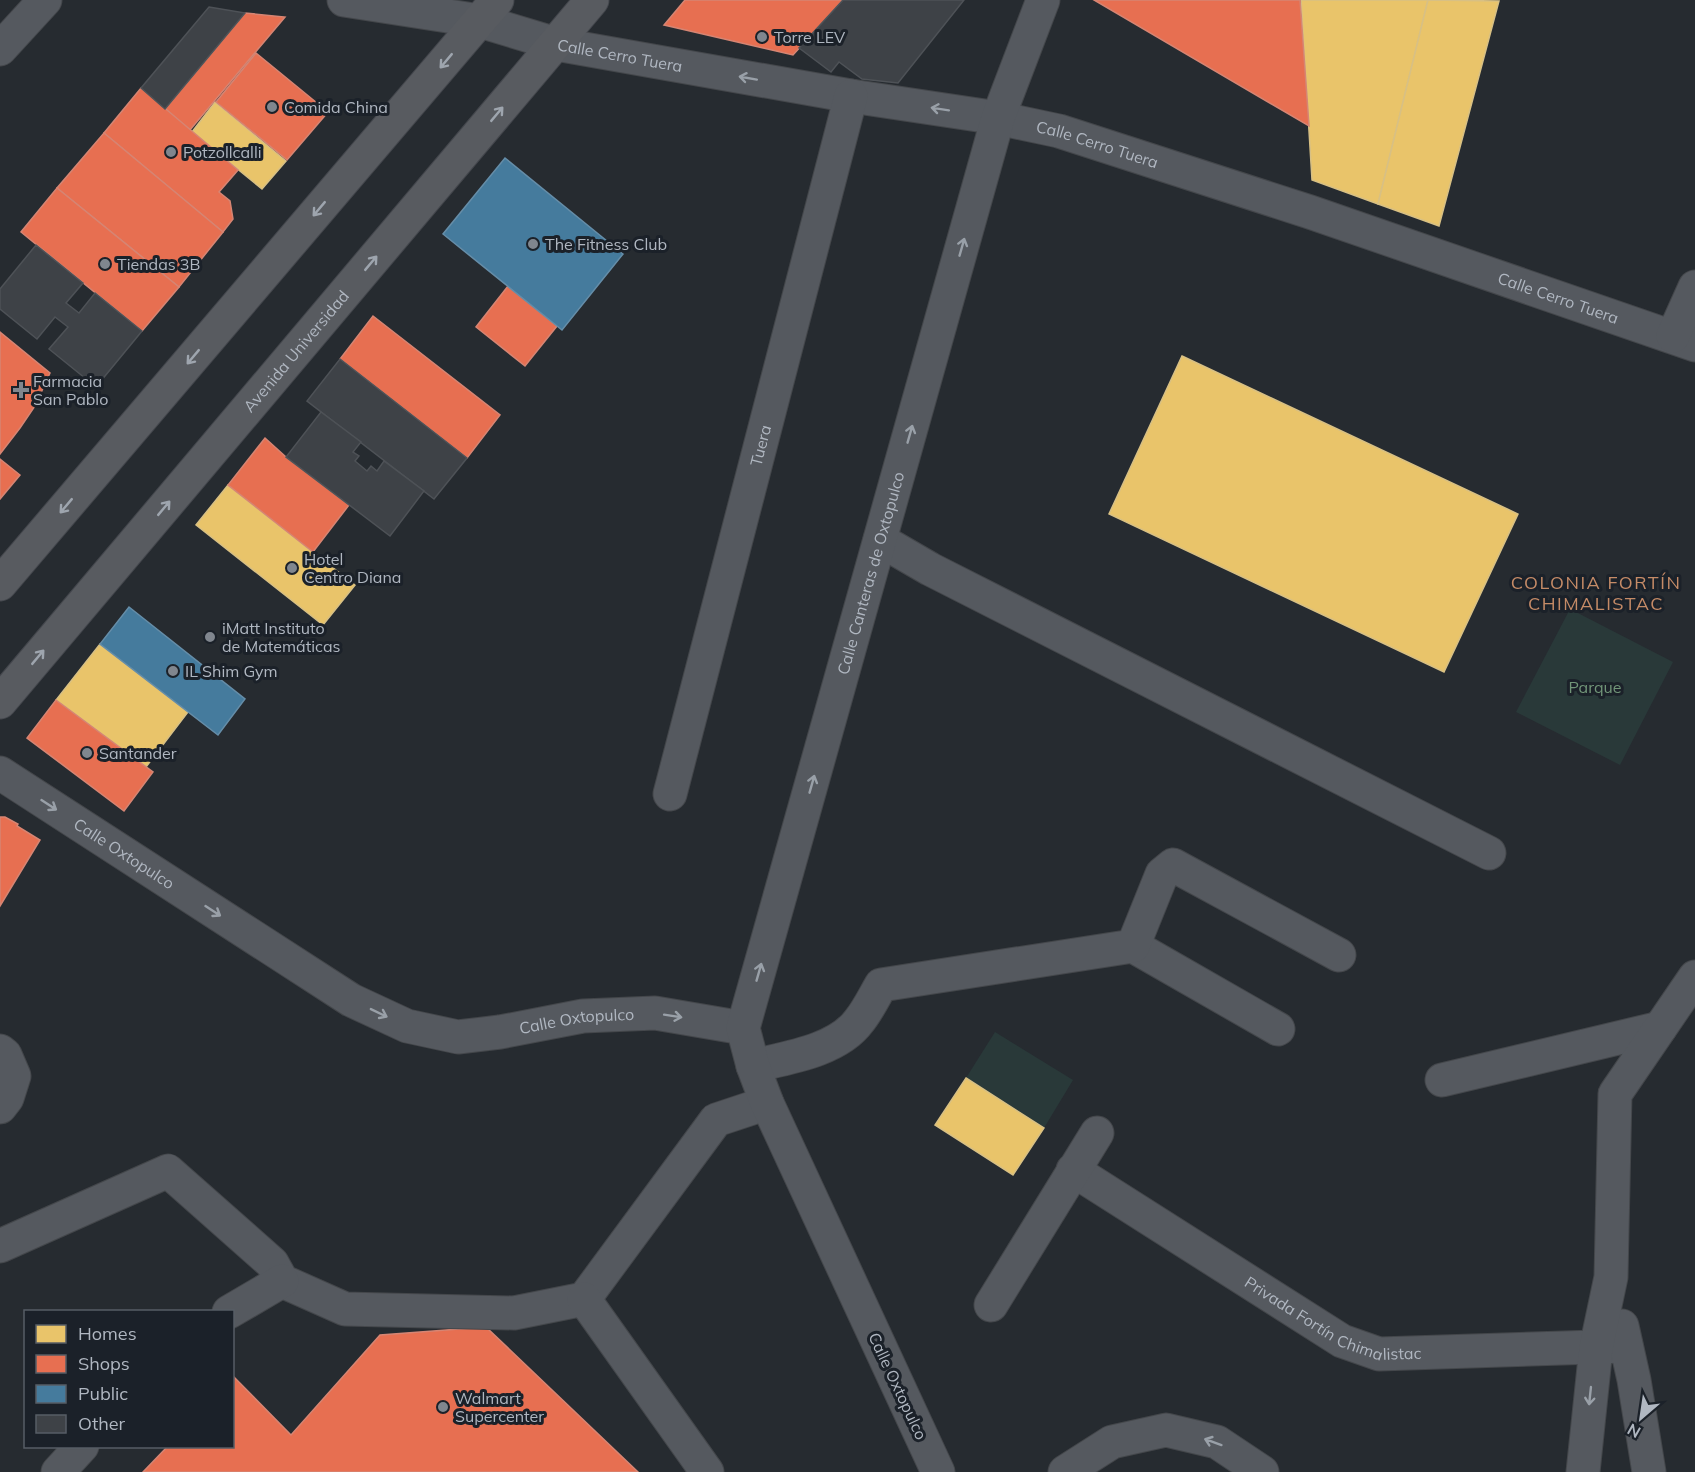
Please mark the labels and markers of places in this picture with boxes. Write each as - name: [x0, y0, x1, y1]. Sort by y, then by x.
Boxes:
- place label: Torre LEV: [774, 27, 846, 47]
- marker: Torre LEV: [755, 30, 769, 44]
- place label: Comida China: [284, 97, 388, 117]
- marker: Comida China: [265, 100, 279, 114]
- place label: Potzollcalli: [183, 142, 262, 162]
- marker: Potzollcalli: [164, 145, 178, 159]
- place label: The Fitness Club: [545, 234, 667, 254]
- marker: The Fitness Club: [526, 237, 540, 251]
- place label: Tiendas 3B: [117, 254, 200, 274]
- marker: Tiendas 3B: [98, 257, 112, 271]
- place label: Farmacia San Pablo: [33, 371, 108, 409]
- marker: Farmacia San Pablo: [14, 383, 28, 397]
- place label: Hotel Centro Diana: [304, 549, 401, 587]
- marker: Hotel Centro Diana: [285, 561, 299, 575]
- place label: iMatt Instituto de Matemáticas: [222, 618, 341, 656]
- marker: iMatt Instituto de Matemáticas: [203, 630, 217, 644]
- place label: IL Shim Gym: [185, 661, 278, 681]
- marker: IL Shim Gym: [166, 664, 180, 678]
- place label: Santander: [99, 743, 177, 763]
- marker: Santander: [80, 746, 94, 760]
- place label: Walmart Supercenter: [455, 1388, 544, 1426]
- marker: Walmart Supercenter: [436, 1400, 450, 1414]

